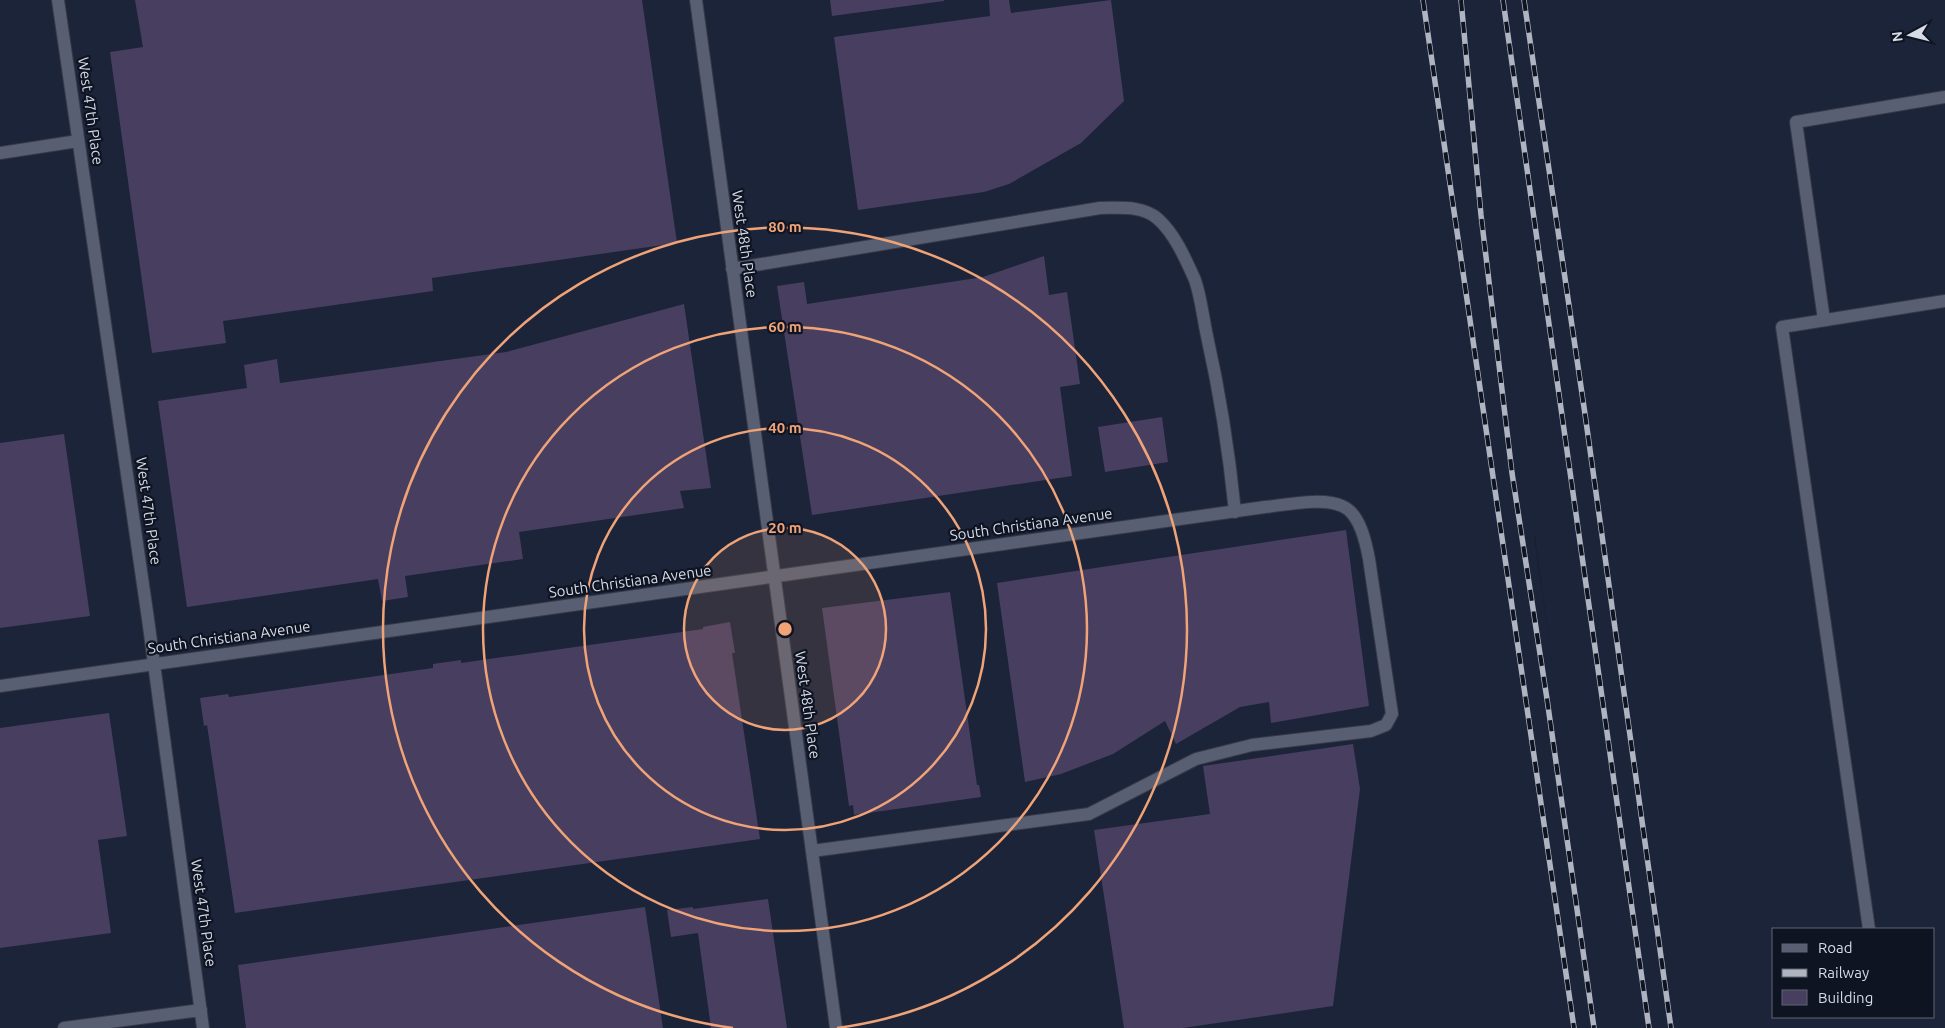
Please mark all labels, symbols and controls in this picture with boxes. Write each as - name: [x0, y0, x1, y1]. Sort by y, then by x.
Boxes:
- north arrow: [1885, 10, 1935, 60]
- text: N: [1889, 30, 1906, 43]
- street label: West 47th Place: [75, 56, 107, 166]
- street label: West 48th Place: [729, 189, 761, 299]
- text: 80 m: [768, 218, 802, 235]
- text: 60 m: [768, 318, 802, 335]
- text: 40 m: [768, 419, 802, 436]
- street label: West 47th Place: [133, 456, 165, 566]
- street label: South Christiana Avenue: [949, 504, 1113, 544]
- text: 20 m: [768, 519, 802, 536]
- street label: South Christiana Avenue: [548, 561, 712, 601]
- street label: South Christiana Avenue: [147, 617, 311, 657]
- centre of rings: [776, 620, 794, 638]
- street label: West 48th Place: [792, 650, 824, 760]
- street label: West 47th Place: [188, 858, 220, 968]
- legend: [1772, 928, 1935, 1018]
- text: Road: [1818, 939, 1853, 956]
- text: Railway: [1818, 964, 1869, 981]
- text: Building: [1818, 989, 1873, 1006]

